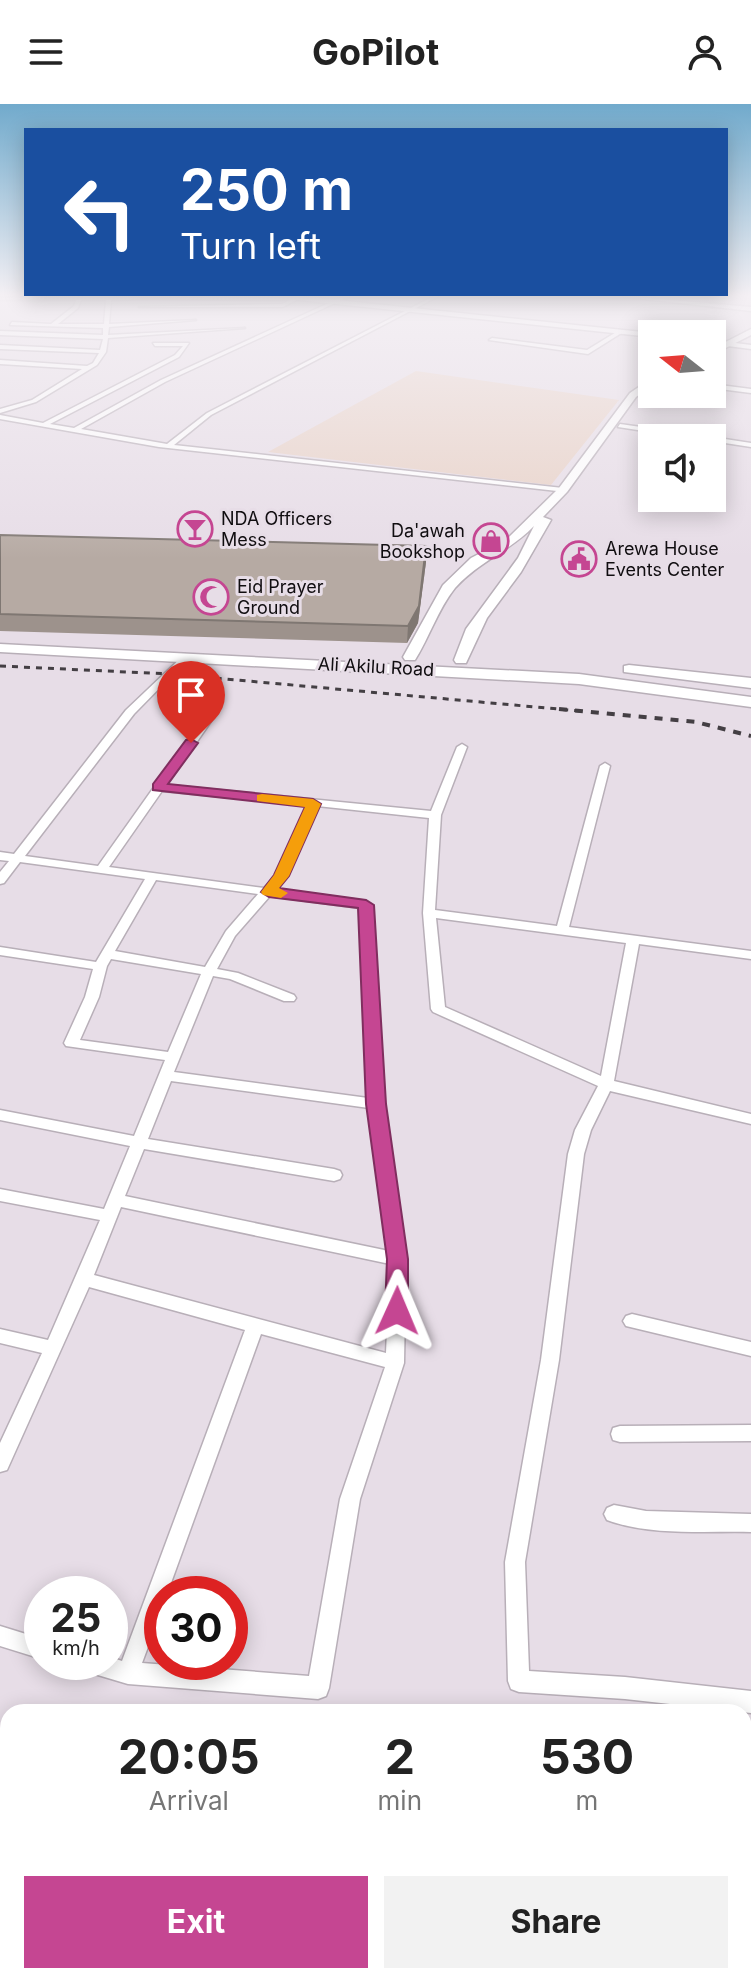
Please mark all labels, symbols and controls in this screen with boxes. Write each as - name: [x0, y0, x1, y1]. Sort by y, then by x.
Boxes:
- icon: menu: [24, 30, 68, 74]
- text: GoPilot: [312, 30, 439, 74]
- icon: person: [683, 30, 727, 74]
- text: 250 m: [180, 156, 353, 224]
- icon: left: [48, 160, 152, 264]
- text: Turn left: [180, 224, 321, 268]
- north arrow: [638, 320, 726, 408]
- map controls: [638, 320, 726, 512]
- button: sound: [638, 424, 726, 512]
- place label: NDA Officers Mess: [221, 508, 332, 550]
- bar icon: NDA Officers Mess: [176, 510, 214, 548]
- place label: Da'awah Bookshop: [380, 520, 465, 562]
- shop icon: Da'awah Bookshop: [472, 522, 510, 560]
- place label: Arewa House Events Center: [605, 538, 724, 580]
- public building icon: Arewa House Events Center: [560, 540, 598, 578]
- place label: Eid Prayer Ground: [237, 576, 324, 618]
- mosque icon: Eid Prayer Ground: [192, 578, 230, 616]
- street label: Ali Akilu Road: [317, 653, 435, 680]
- pin: [157, 661, 225, 743]
- icon: arrive: [169, 673, 213, 717]
- position arrow: [355, 1269, 439, 1353]
- speed limit sign: 30: [144, 1576, 248, 1680]
- text: 25: [51, 1593, 101, 1642]
- text: km/h: [52, 1636, 100, 1660]
- text: 20:05: [118, 1727, 260, 1786]
- text: 2: [385, 1727, 415, 1786]
- text: 530: [540, 1727, 634, 1786]
- text: Arrival: [149, 1785, 229, 1816]
- text: min: [378, 1785, 422, 1816]
- text: m: [576, 1785, 598, 1816]
- button: Exit: [24, 1876, 368, 1968]
- button: Share: [384, 1876, 728, 1968]

